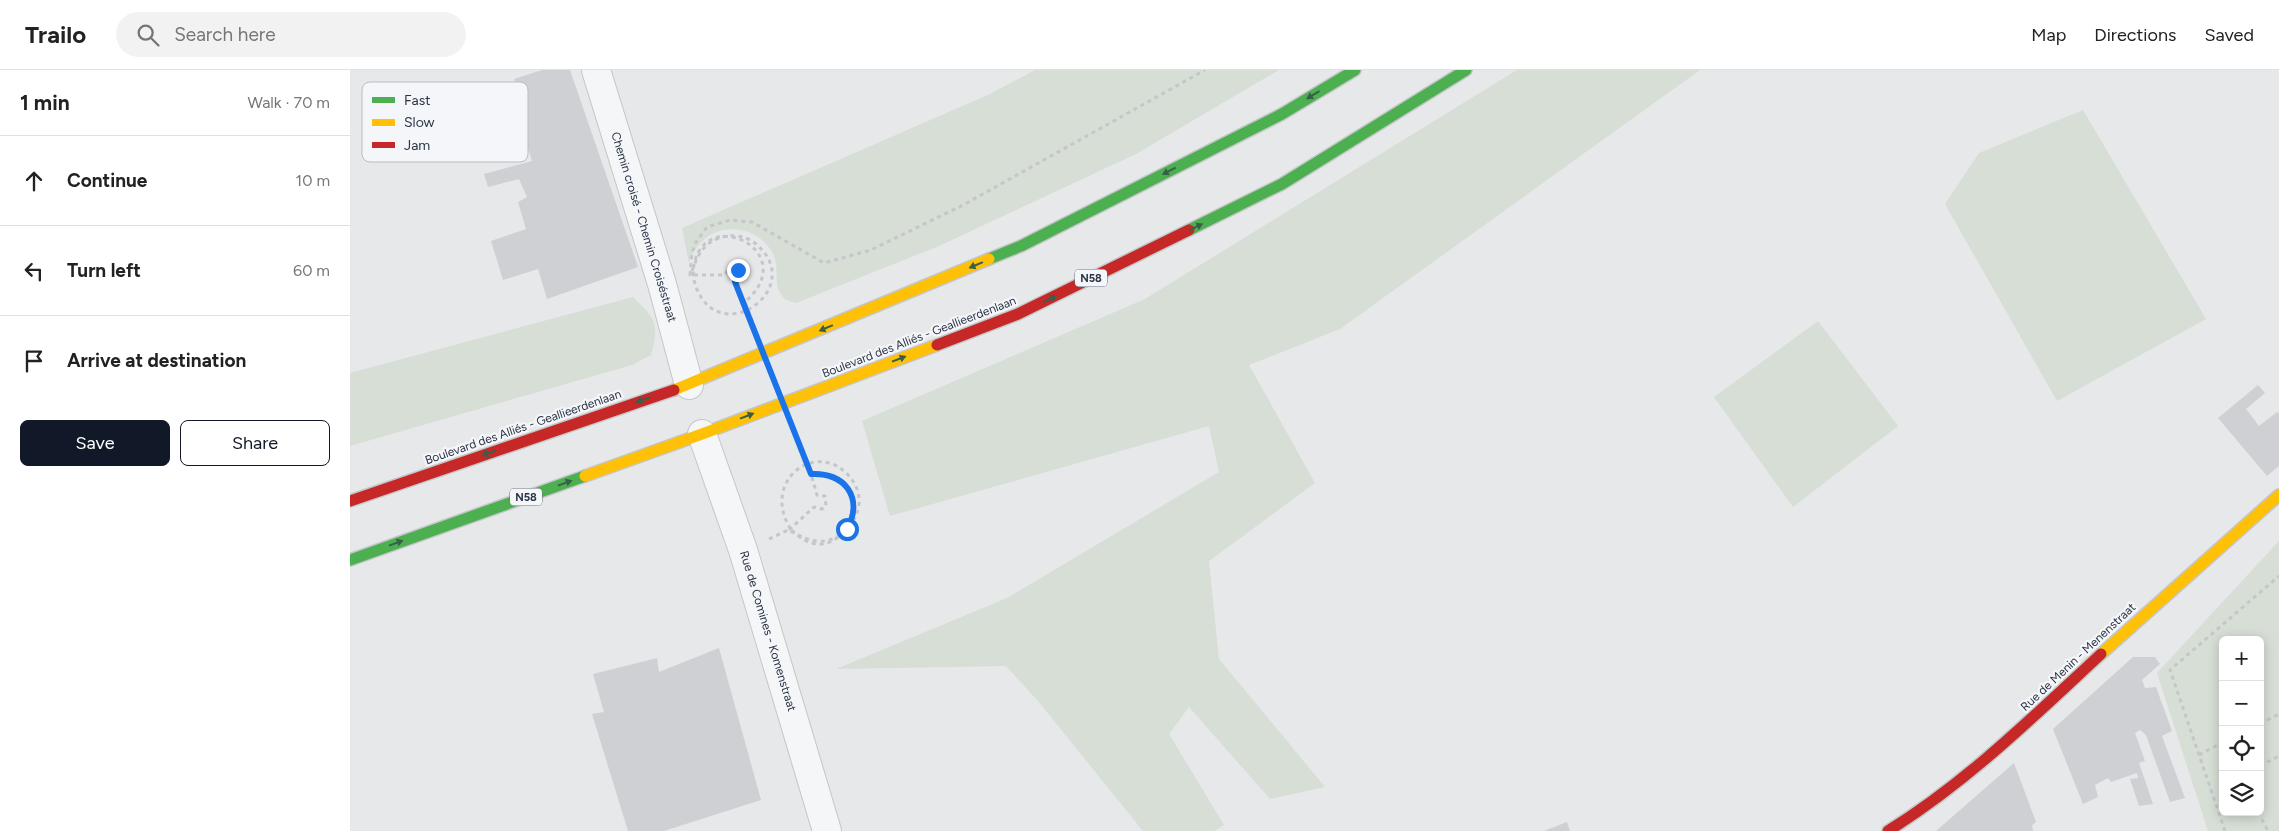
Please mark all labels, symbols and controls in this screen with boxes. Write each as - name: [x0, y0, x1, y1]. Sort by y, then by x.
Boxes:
- search box: [116, 12, 466, 57]
- text: Trailo: [25, 20, 86, 49]
- icon: search: [134, 21, 162, 49]
- text: Search here: [174, 23, 276, 46]
- text: Map: [2031, 24, 2066, 46]
- text: Directions: [2094, 24, 2176, 46]
- text: Saved: [2204, 24, 2254, 46]
- legend: [362, 82, 528, 162]
- text: 1 min: [20, 90, 70, 115]
- one-way arrow: [1306, 91, 1320, 100]
- text: Fast: [404, 92, 430, 109]
- text: Walk · 70 m: [247, 93, 330, 112]
- text: Slow: [404, 114, 435, 131]
- street label: Chemin croisé - Chemin Croiséstraat: [608, 130, 680, 324]
- text: Jam: [404, 137, 430, 154]
- icon: ahead: [20, 167, 48, 195]
- one-way arrow: [1162, 167, 1177, 175]
- text: Continue: [67, 169, 147, 192]
- text: 10 m: [296, 171, 330, 190]
- one-way arrow: [1188, 223, 1203, 231]
- icon: left: [20, 257, 48, 285]
- text: Turn left: [67, 259, 141, 282]
- route end: [727, 259, 750, 282]
- text: 60 m: [293, 261, 330, 280]
- one-way arrow: [969, 262, 983, 270]
- road number: N58: [1075, 270, 1107, 287]
- street label: Boulevard des Alliés - Geallieerdenlaan: [820, 293, 1018, 381]
- one-way arrow: [1043, 295, 1057, 303]
- one-way arrow: [819, 324, 833, 332]
- icon: arrive: [20, 347, 48, 375]
- text: Arrive at destination: [67, 349, 246, 372]
- one-way arrow: [892, 355, 907, 363]
- street label: Boulevard des Alliés - Geallieerdenlaan: [423, 387, 623, 467]
- one-way arrow: [635, 397, 650, 405]
- one-way arrow: [740, 412, 754, 420]
- button: Save: [20, 420, 170, 466]
- button: Share: [180, 420, 330, 466]
- one-way arrow: [482, 450, 497, 457]
- one-way arrow: [558, 478, 573, 486]
- road number: N58: [510, 488, 542, 506]
- route start: [836, 518, 859, 541]
- one-way arrow: [389, 539, 404, 547]
- street label: Rue de Comines - Komenstraat: [737, 549, 799, 713]
- street label: Rue de Menin - Menenstraat: [2018, 600, 2139, 714]
- map controls: [2219, 636, 2264, 816]
- button: +: [2219, 636, 2264, 681]
- button: −: [2219, 681, 2264, 726]
- button: locate: [2219, 726, 2264, 771]
- button: layers: [2219, 771, 2264, 816]

